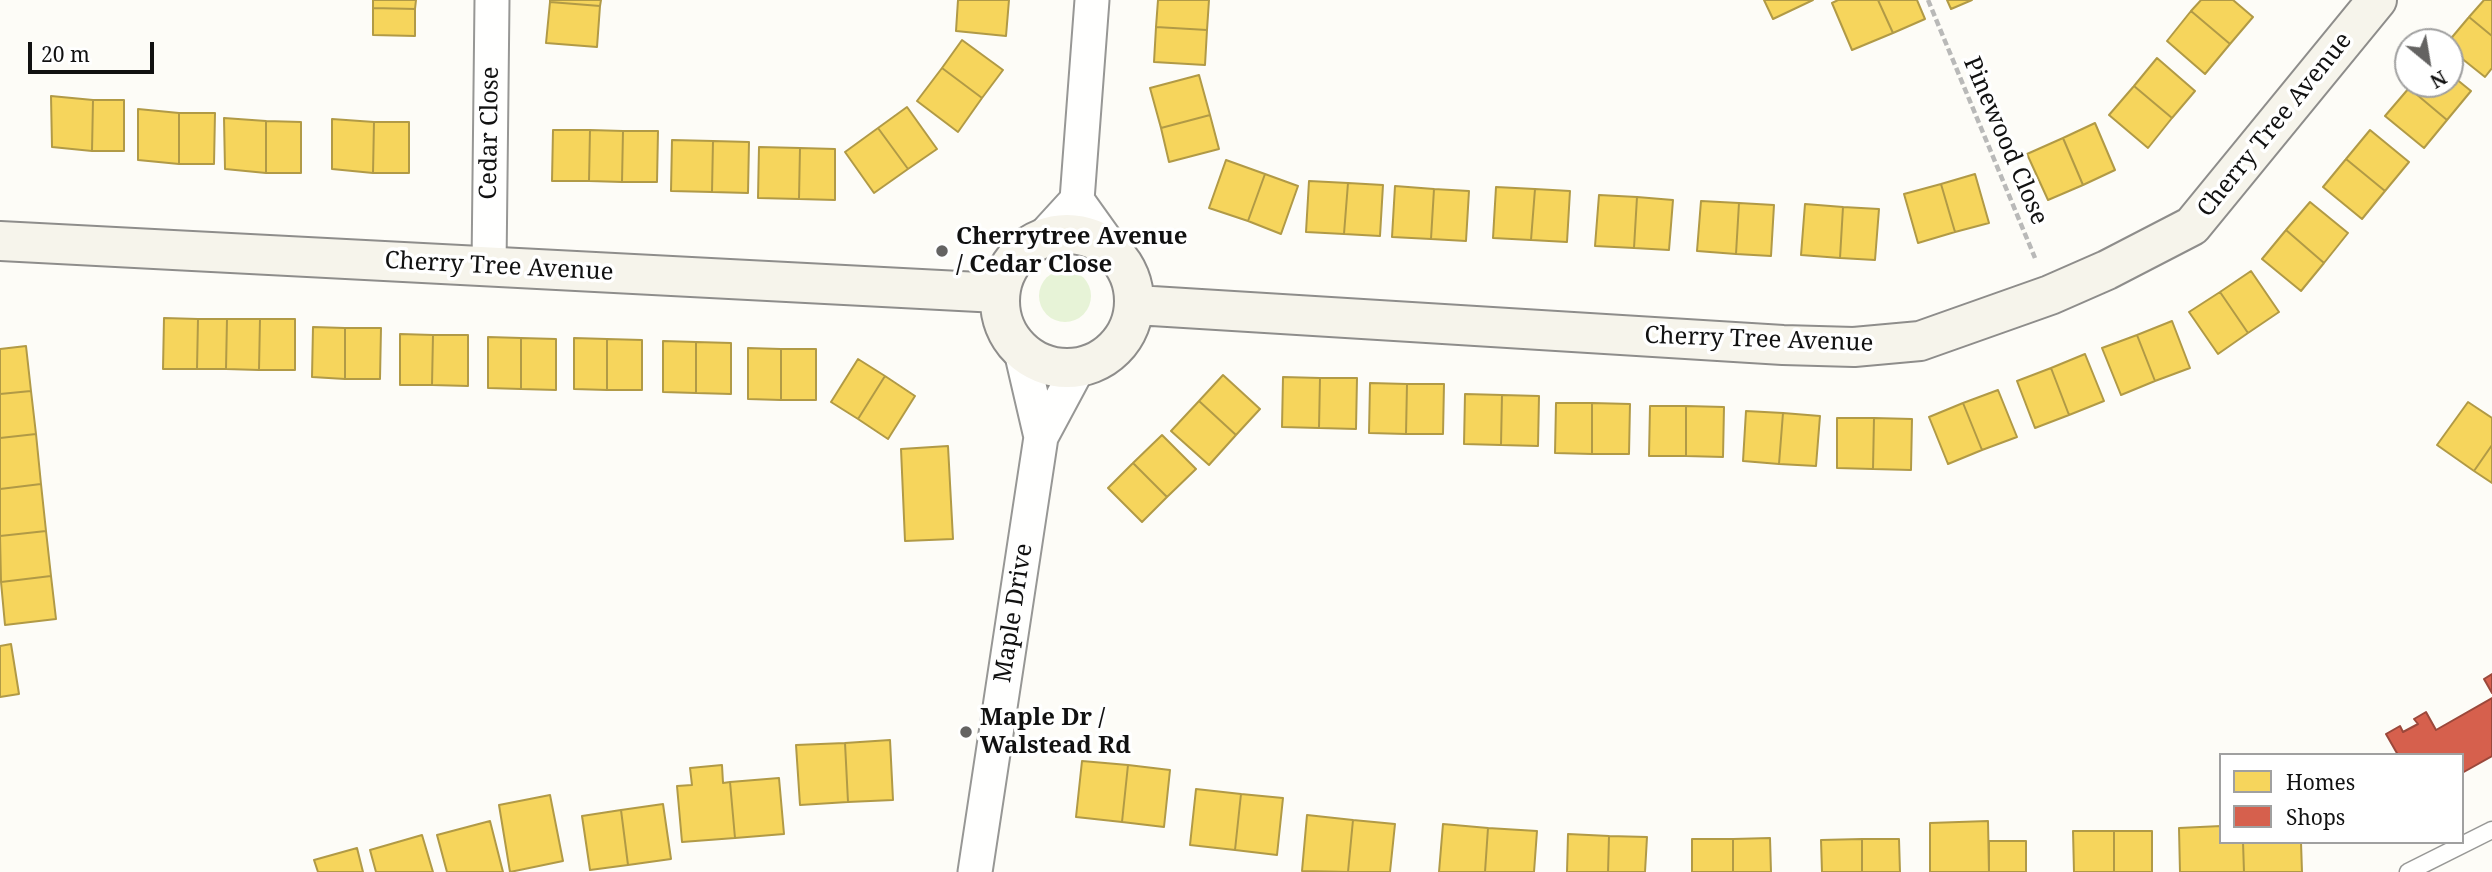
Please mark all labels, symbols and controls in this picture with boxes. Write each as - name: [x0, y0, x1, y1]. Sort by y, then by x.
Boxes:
- street label: Cherry Tree Avenue: [2192, 27, 2358, 223]
- scale bar: [32, 28, 158, 72]
- north arrow: [2394, 28, 2464, 98]
- text: 20 m: [41, 40, 90, 68]
- street label: Pinewood Close: [1957, 53, 2053, 229]
- text: N: [2426, 64, 2451, 94]
- street label: Cedar Close: [474, 66, 506, 200]
- place label: Cherrytree Avenue / Cedar Close: [956, 223, 1187, 279]
- marker: Cherrytree Avenue / Cedar Close: [934, 243, 950, 259]
- street label: Cherry Tree Avenue: [384, 247, 614, 287]
- street label: Cherry Tree Avenue: [1644, 322, 1874, 358]
- street label: Maple Drive: [989, 541, 1039, 685]
- place label: Maple Dr / Walstead Rd: [980, 704, 1131, 760]
- marker: Maple Dr / Walstead Rd: [958, 724, 974, 740]
- legend: [2219, 753, 2464, 844]
- text: Homes: [2286, 768, 2355, 796]
- text: Shops: [2286, 803, 2345, 831]

